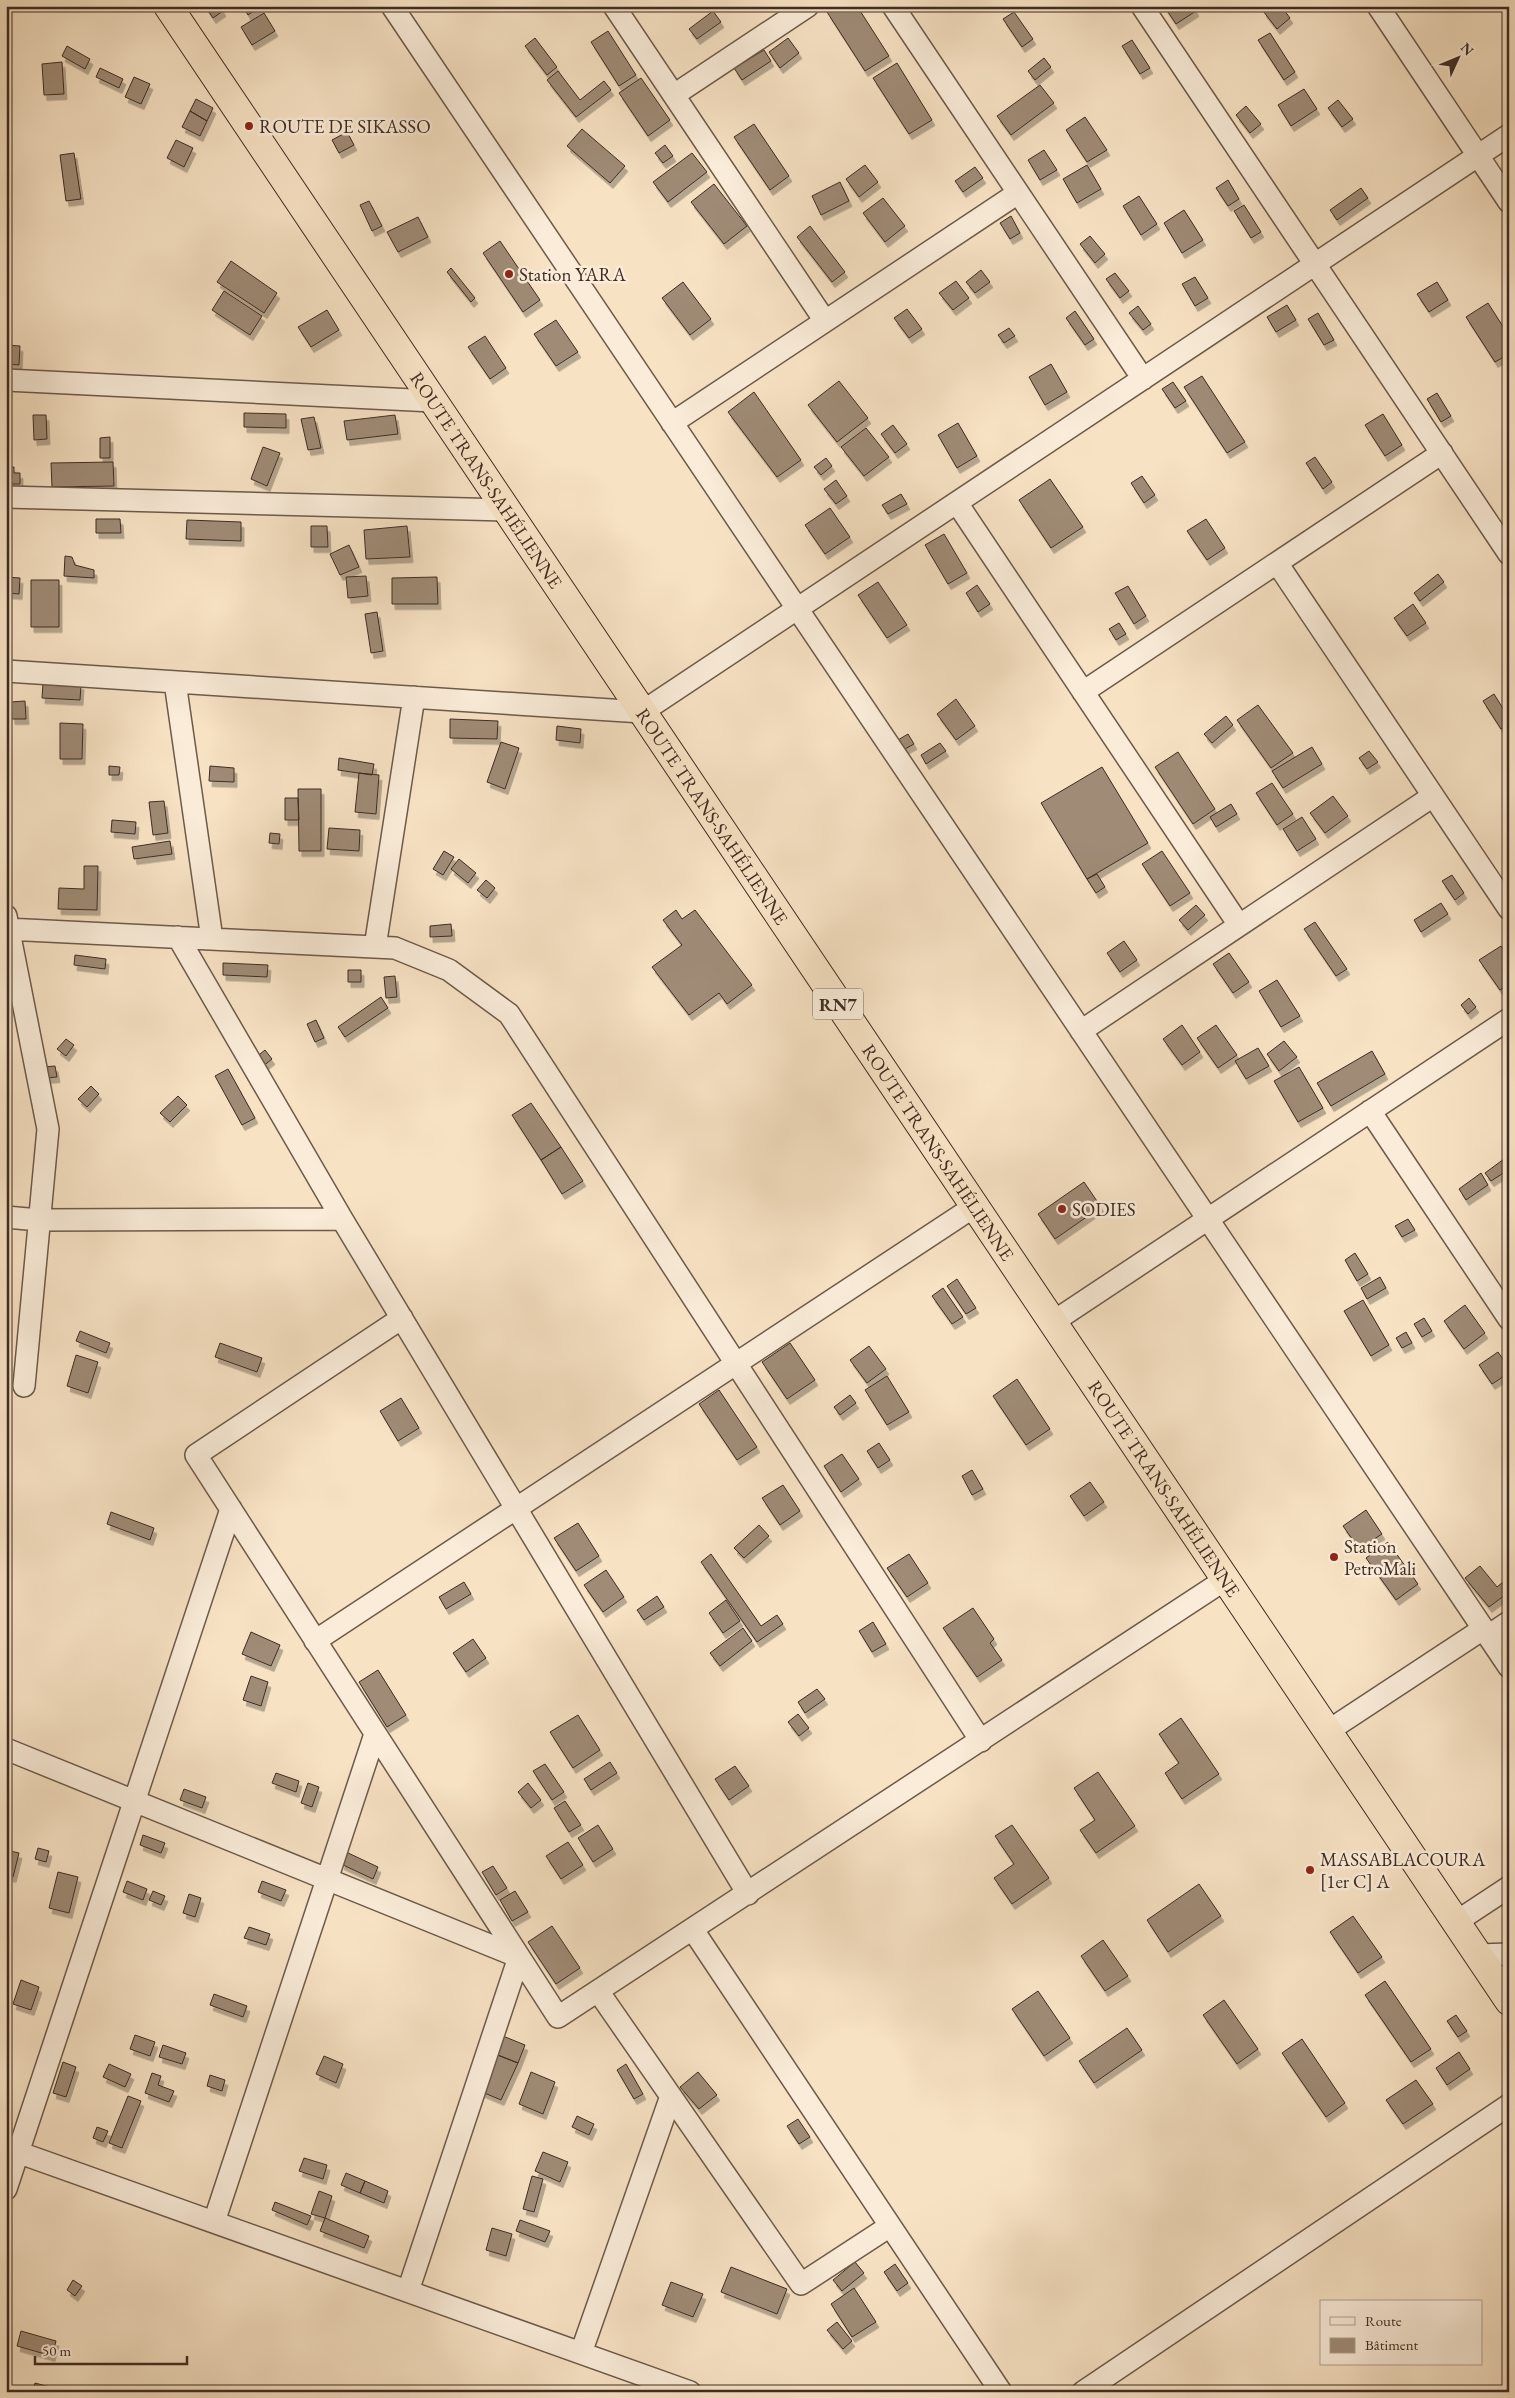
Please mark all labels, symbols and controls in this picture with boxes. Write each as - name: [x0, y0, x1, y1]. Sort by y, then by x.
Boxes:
- north arrow: [1432, 32, 1482, 82]
- text: N: [1457, 39, 1478, 60]
- place label: ROUTE DE SIKASSO: [259, 114, 431, 139]
- marker: ROUTE DE SIKASSO: [243, 120, 255, 132]
- place label: Station YARA: [519, 262, 627, 287]
- marker: Station YARA: [503, 268, 515, 280]
- street label: ROUTE TRANS-SAHÉLIENNE: [405, 367, 568, 593]
- street label: ROUTE TRANS-SAHÉLIENNE: [631, 703, 794, 929]
- road number: RN7: [813, 989, 863, 1020]
- street label: ROUTE TRANS-SAHÉLIENNE: [857, 1039, 1020, 1266]
- place label: SODIES: [1072, 1197, 1136, 1222]
- marker: SODIES: [1056, 1203, 1068, 1215]
- street label: ROUTE TRANS-SAHÉLIENNE: [1083, 1375, 1246, 1602]
- place label: Station PetroMali: [1344, 1534, 1417, 1581]
- marker: Station PetroMali: [1328, 1551, 1340, 1563]
- place label: MASSABLACOURA [1er C] A: [1320, 1847, 1486, 1894]
- marker: MASSABLACOURA [1er C] A: [1304, 1864, 1316, 1876]
- legend: [1320, 2300, 1482, 2366]
- text: Route: [1365, 2311, 1402, 2330]
- scale bar: [35, 2333, 188, 2365]
- text: Bâtiment: [1365, 2335, 1419, 2354]
- text: 50 m: [42, 2341, 71, 2360]

